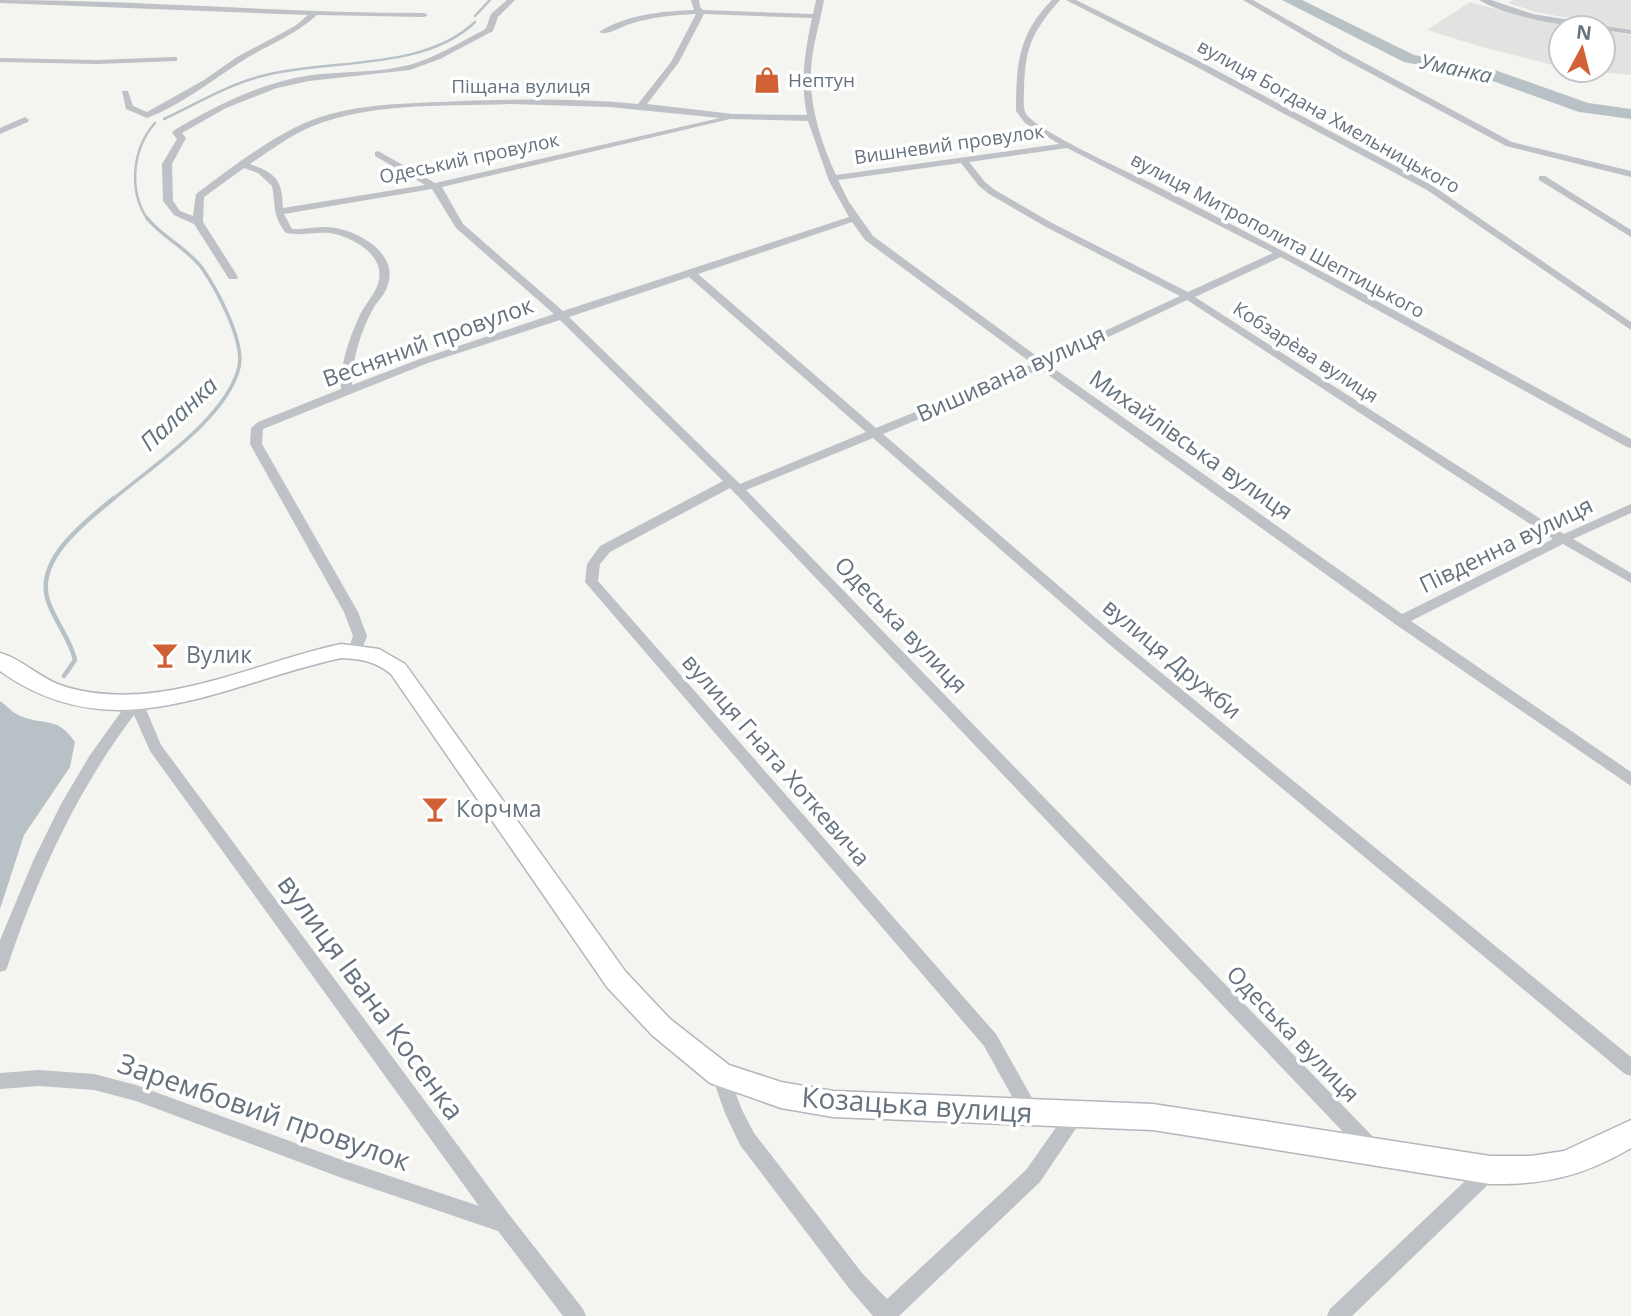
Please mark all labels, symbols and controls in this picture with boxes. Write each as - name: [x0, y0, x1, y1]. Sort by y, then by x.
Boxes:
- north arrow: [1547, 14, 1617, 84]
- text: N: [1575, 18, 1593, 46]
- street label: вулиця Богдана Хмельницького: [1193, 33, 1465, 199]
- water label: Уманка: [1417, 47, 1495, 89]
- shop icon: Нептун: [752, 65, 782, 95]
- place label: Нептун: [788, 67, 855, 93]
- street label: Піщана вулиця: [451, 73, 591, 99]
- street label: Вишневий провулок: [852, 118, 1046, 170]
- street label: Одеський провулок: [377, 126, 561, 190]
- street label: вулиця Митрополита Шептицького: [1126, 146, 1430, 324]
- street label: Весняний провулок: [318, 288, 537, 394]
- street label: Кобзарèва вулиця: [1228, 295, 1384, 409]
- street label: Вишивана вулиця: [911, 317, 1110, 429]
- street label: Михайлівська вулиця: [1083, 362, 1300, 527]
- water label: Паланка: [132, 368, 225, 458]
- street label: Південна вулиця: [1413, 488, 1598, 600]
- street label: Одеська вулиця: [828, 549, 975, 700]
- street label: вулиця Дружби: [1096, 591, 1249, 726]
- place label: Вулик: [186, 638, 252, 670]
- bar icon: Вулик: [150, 640, 180, 670]
- street label: вулиця Гната Хоткевича: [676, 646, 878, 872]
- place label: Корчма: [456, 792, 542, 824]
- bar icon: Корчма: [420, 794, 450, 824]
- street label: вулиця Івана Косенка: [270, 866, 474, 1127]
- street label: Одеська вулиця: [1220, 958, 1367, 1109]
- street label: Зарембовий провулок: [113, 1043, 416, 1179]
- street label: Козацька вулиця: [800, 1077, 1034, 1131]

